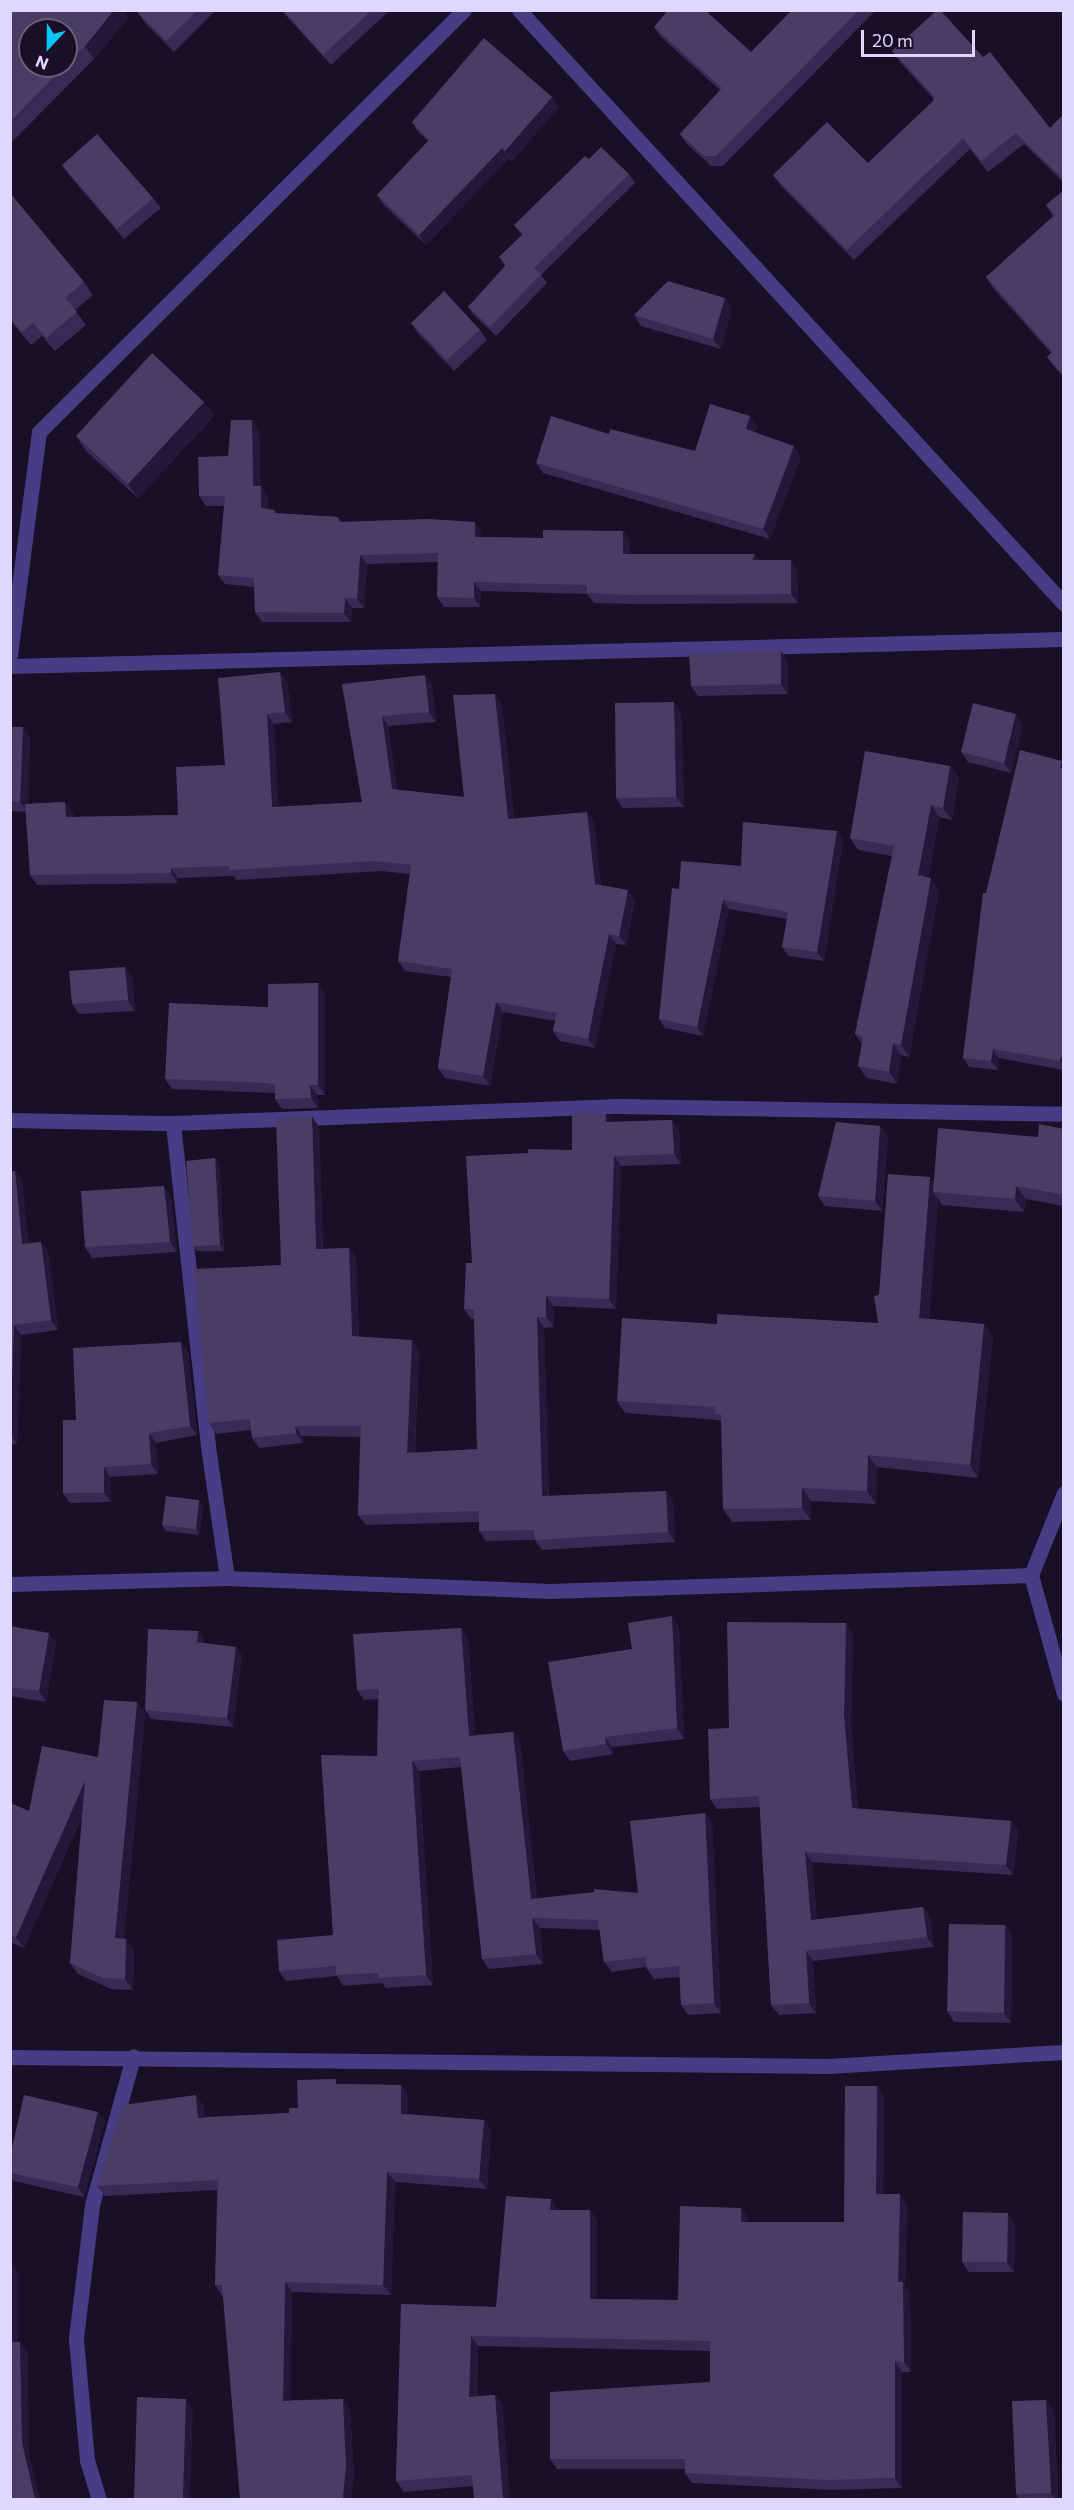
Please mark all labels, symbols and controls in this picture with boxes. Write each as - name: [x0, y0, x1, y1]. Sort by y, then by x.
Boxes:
- north arrow: [18, 18, 78, 78]
- scale bar: [864, 18, 978, 56]
- text: 20 m: [872, 29, 913, 51]
- text: N: [33, 52, 51, 74]

